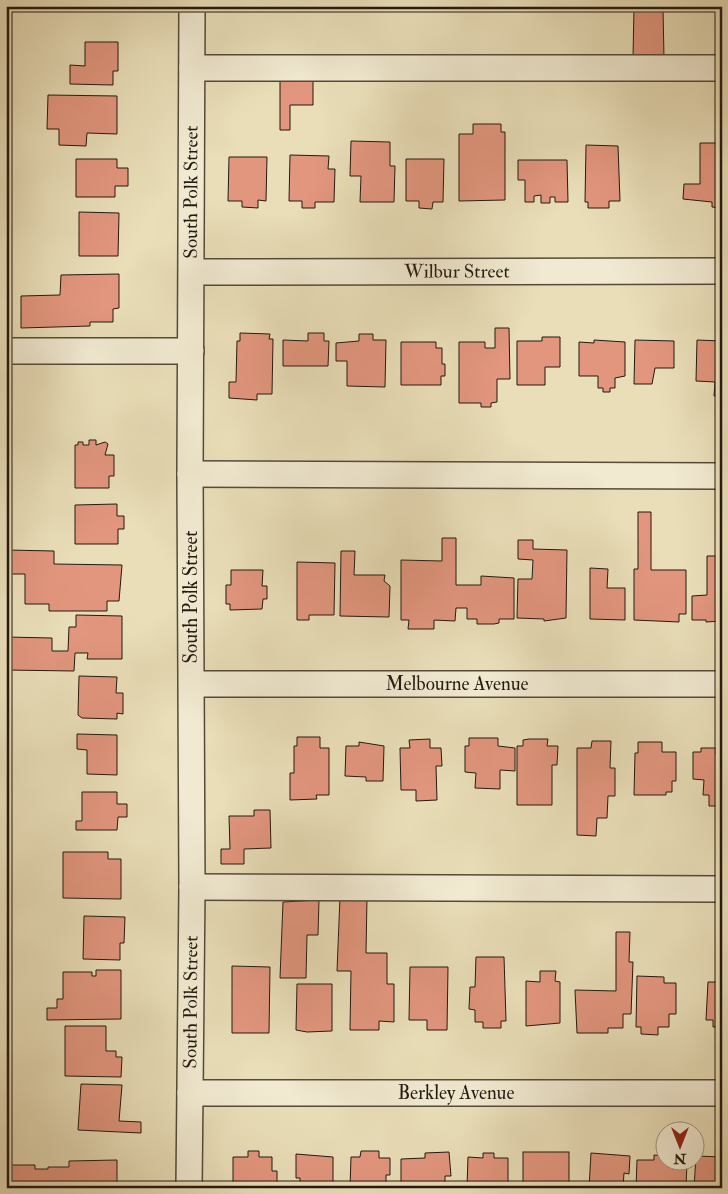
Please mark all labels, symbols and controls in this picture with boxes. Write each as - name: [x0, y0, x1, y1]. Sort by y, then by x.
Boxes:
- street label: South Polk Street: [179, 125, 203, 259]
- street label: Wilbur Street: [403, 259, 510, 284]
- street label: South Polk Street: [179, 531, 203, 664]
- street label: Melbourne Avenue: [385, 672, 529, 696]
- street label: South Polk Street: [178, 935, 204, 1069]
- street label: Berkley Avenue: [398, 1081, 514, 1105]
- north arrow: [656, 1122, 706, 1172]
- text: N: [673, 1150, 687, 1167]

